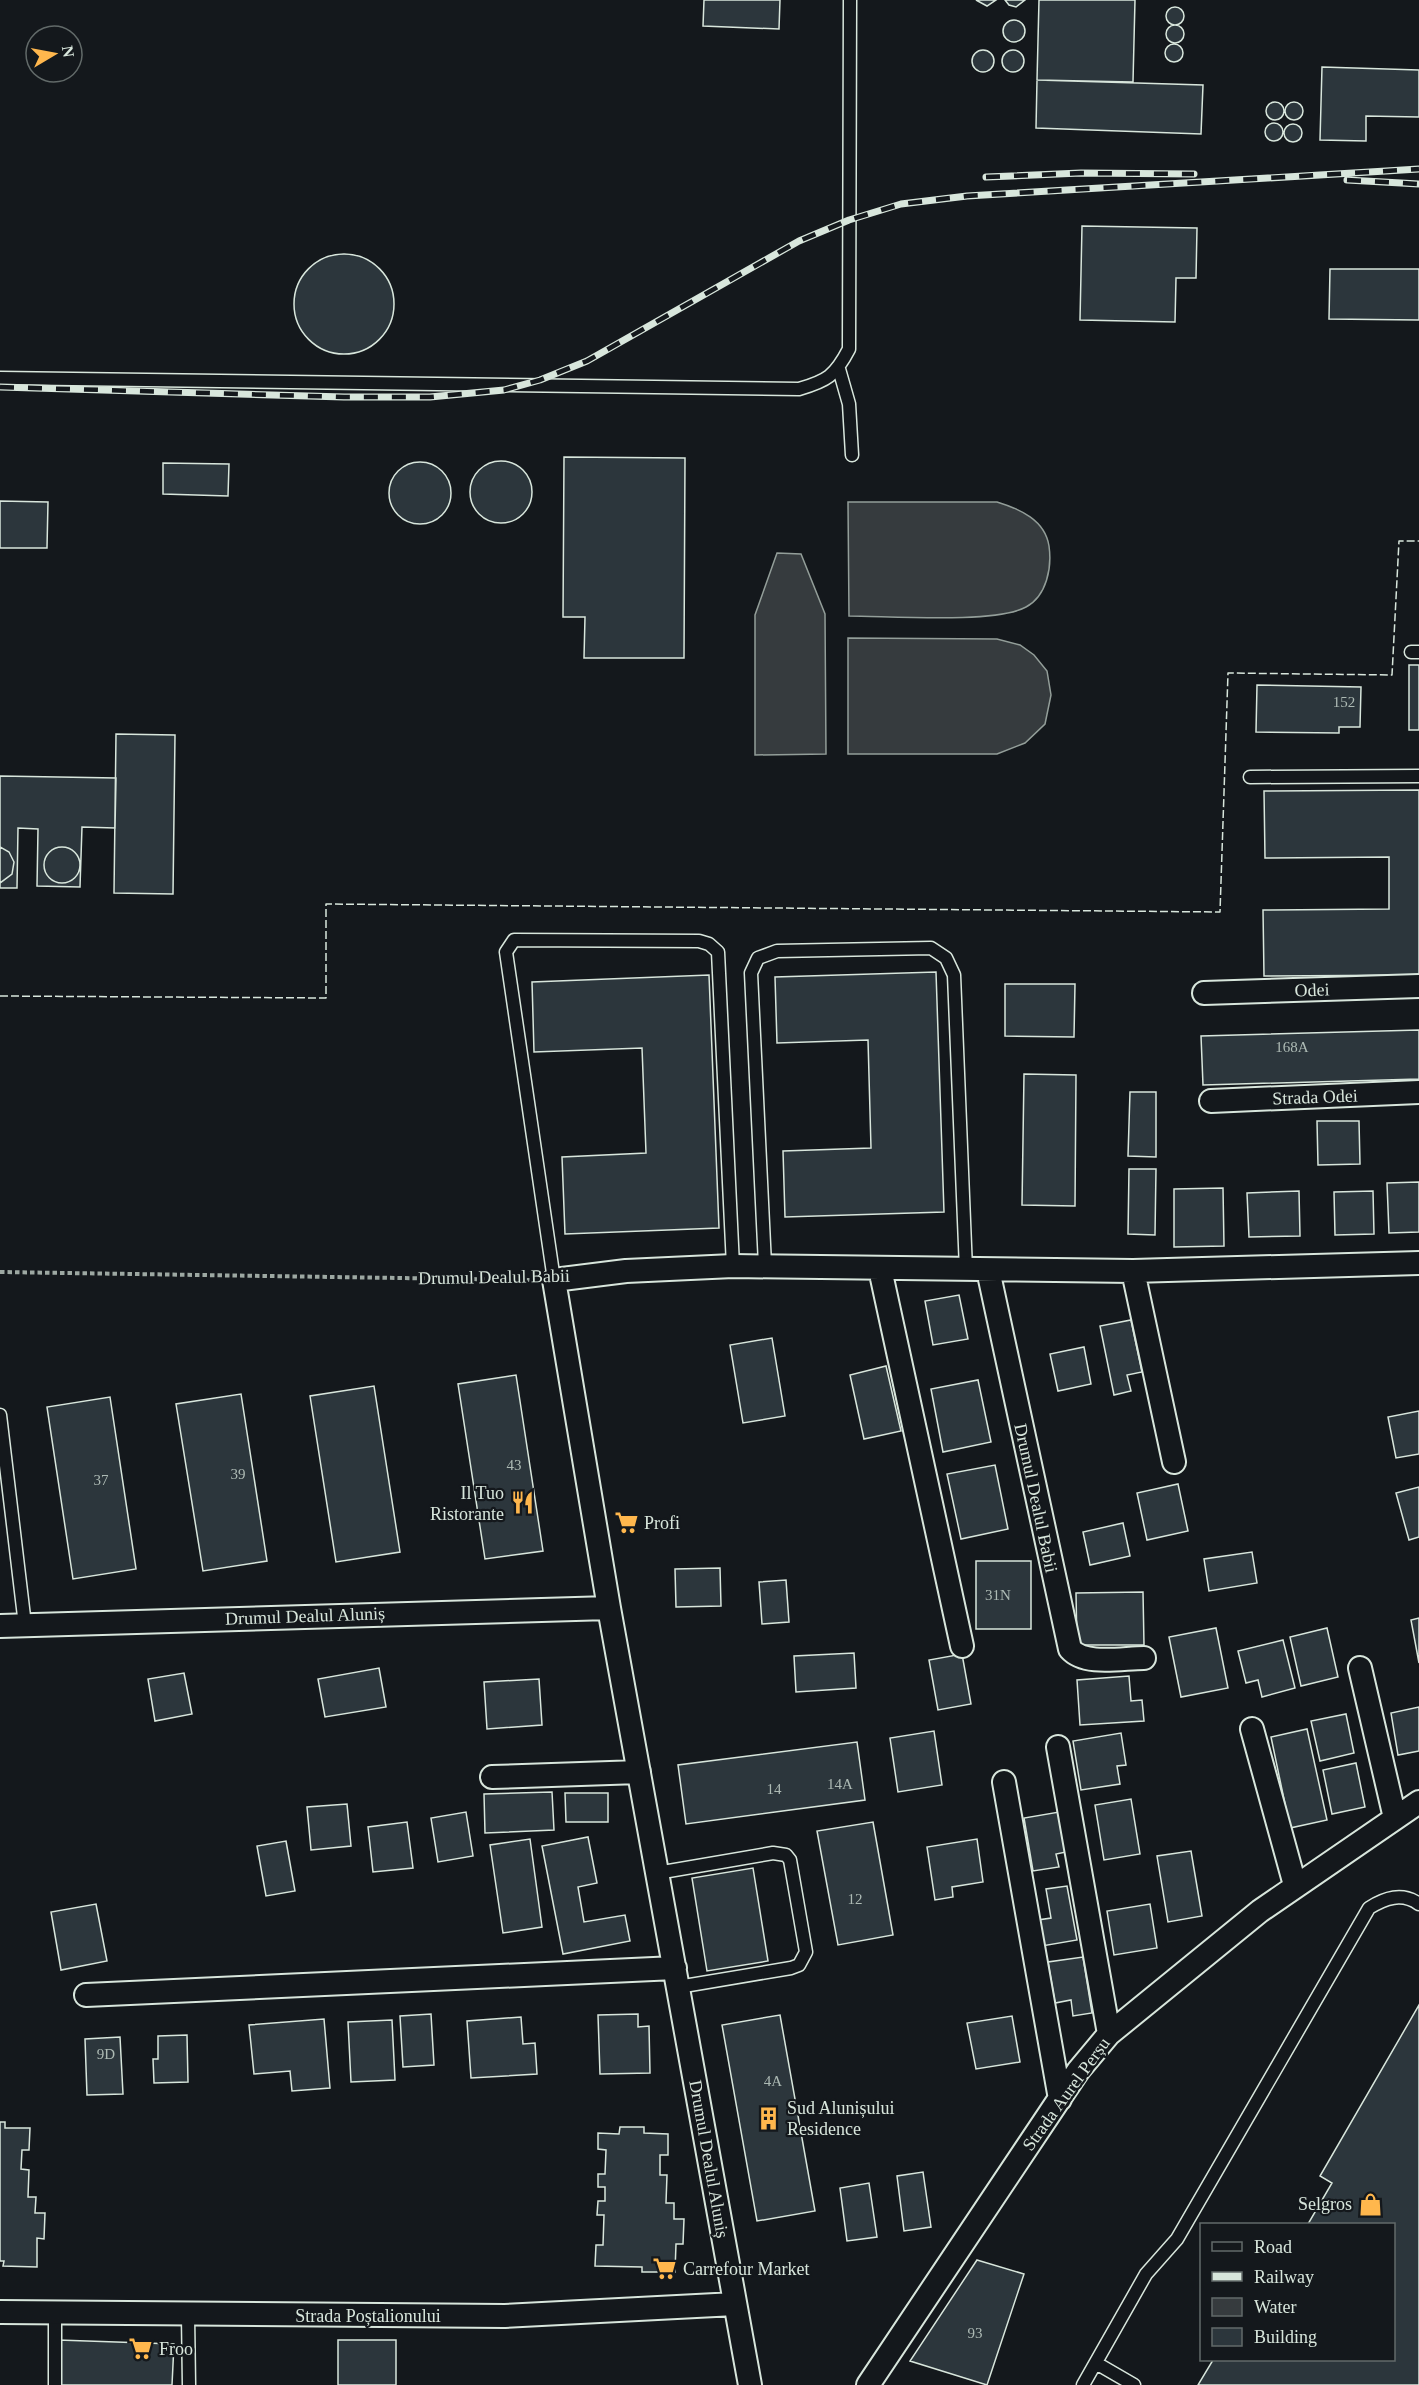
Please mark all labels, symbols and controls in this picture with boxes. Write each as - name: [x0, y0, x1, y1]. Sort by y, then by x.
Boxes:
- north arrow: [24, 24, 84, 84]
- text: N: [59, 44, 78, 59]
- house number: 152: [1333, 694, 1355, 710]
- street label: Odei: [1294, 979, 1330, 1001]
- house number: 168A: [1275, 1039, 1309, 1055]
- street label: Strada Odei: [1272, 1086, 1358, 1108]
- street label: Drumul Dealul Babii: [418, 1266, 570, 1288]
- street label: Drumul Dealul Babii: [1010, 1422, 1062, 1574]
- house number: 43: [507, 1457, 522, 1473]
- house number: 39: [231, 1466, 246, 1482]
- house number: 37: [94, 1472, 109, 1488]
- place label: Il Tuo Ristorante: [430, 1483, 504, 1524]
- restaurant icon: Il Tuo Ristorante: [509, 1490, 535, 1516]
- supermarket icon: Profi: [613, 1510, 639, 1536]
- place label: Profi: [644, 1513, 680, 1533]
- house number: 31N: [985, 1587, 1011, 1603]
- street label: Drumul Dealul Aluniș: [225, 1603, 385, 1629]
- house number: 14A: [827, 1776, 853, 1792]
- house number: 14: [767, 1781, 782, 1797]
- house number: 12: [848, 1891, 863, 1907]
- street label: Strada Aurel Perșu: [1018, 2034, 1114, 2154]
- house number: 9D: [97, 2046, 115, 2062]
- house number: 4A: [764, 2073, 782, 2089]
- street label: Drumul Dealul Aluniș: [685, 2078, 733, 2240]
- place label: Sud Alunișului Residence: [787, 2098, 895, 2139]
- building icon: Sud Alunișului Residence: [756, 2105, 782, 2131]
- shop icon: Selgros: [1357, 2191, 1383, 2217]
- place label: Selgros: [1298, 2194, 1352, 2214]
- legend: [1200, 2223, 1395, 2361]
- text: Road: [1254, 2237, 1292, 2257]
- supermarket icon: Carrefour Market: [652, 2256, 678, 2282]
- place label: Carrefour Market: [683, 2259, 809, 2279]
- text: Railway: [1254, 2267, 1314, 2287]
- text: Water: [1254, 2297, 1297, 2317]
- street label: Strada Poștalionului: [295, 2306, 441, 2326]
- house number: 93: [968, 2325, 983, 2341]
- text: Building: [1254, 2327, 1317, 2347]
- supermarket icon: Froo: [128, 2336, 154, 2362]
- place label: Froo: [159, 2339, 193, 2359]

